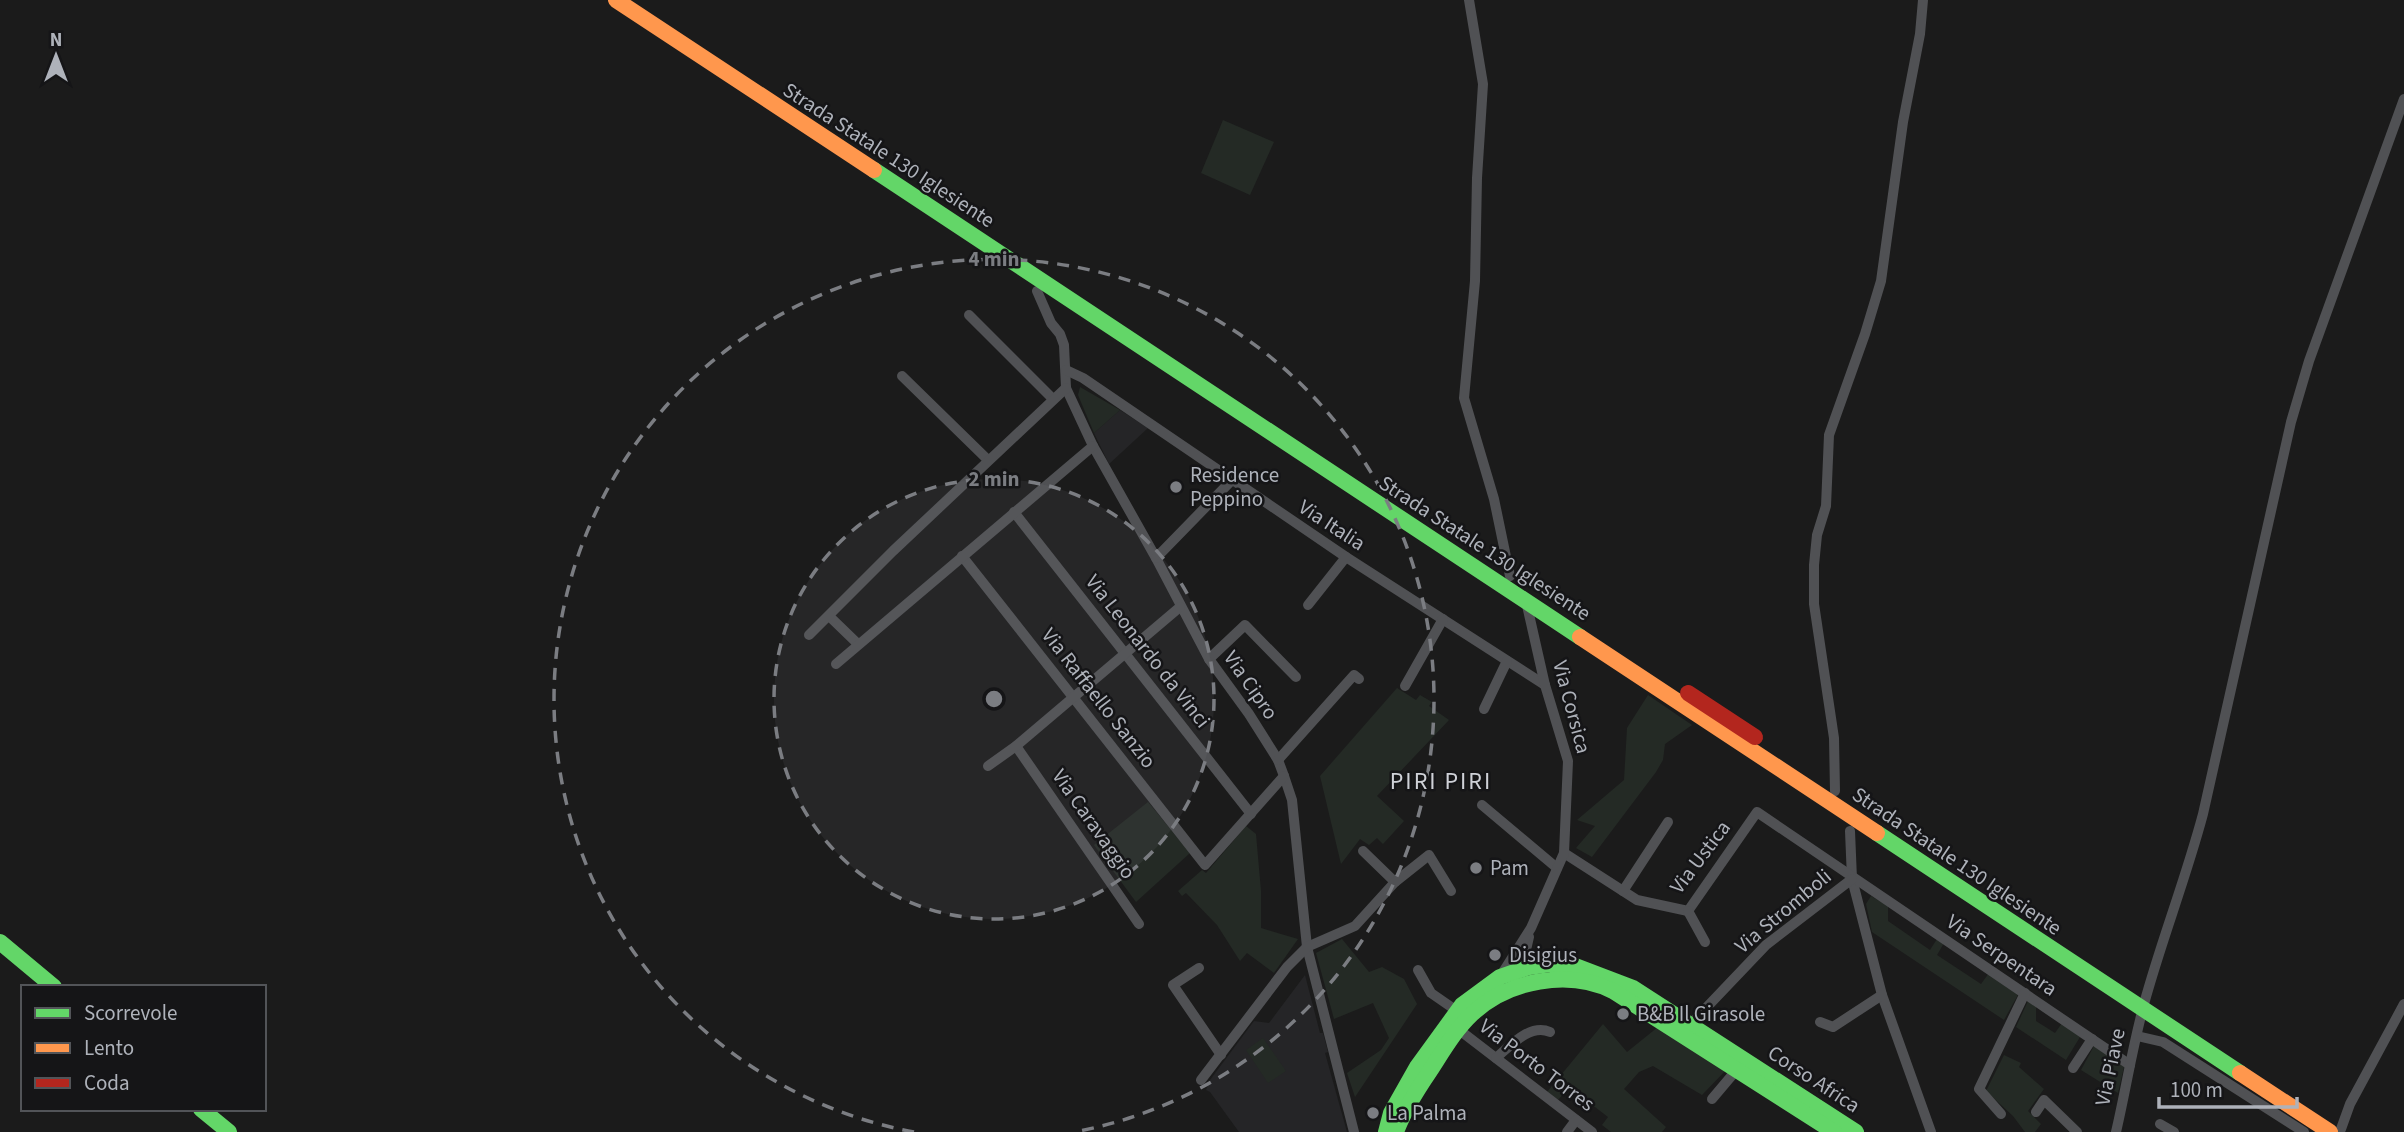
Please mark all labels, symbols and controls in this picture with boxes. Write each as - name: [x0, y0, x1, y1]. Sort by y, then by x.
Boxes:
- north arrow: [21, 21, 91, 91]
- text: N: [50, 27, 62, 54]
- street label: Strada Statale 130 Iglesiente: [777, 75, 1001, 235]
- text: 4 min: [968, 244, 1020, 274]
- place label: Residence Peppino: [1190, 460, 1279, 514]
- text: 2 min: [968, 464, 1020, 494]
- street label: Strada Statale 130 Iglesiente: [1373, 468, 1597, 628]
- marker: Residence Peppino: [1168, 479, 1184, 495]
- street label: Via Italia: [1293, 492, 1371, 558]
- street label: Via Leonardo da Vinci: [1078, 568, 1218, 734]
- street label: Via Raffaello Sanzio: [1035, 621, 1163, 775]
- street label: Via Cipro: [1216, 644, 1286, 726]
- street label: Via Corsica: [1545, 657, 1599, 757]
- centre of rings: [982, 687, 1006, 711]
- street label: Via Caravaggio: [1045, 763, 1143, 885]
- district label: PIRI PIRI: [1390, 764, 1492, 799]
- street label: Strada Statale 130 Iglesiente: [1846, 780, 2068, 942]
- street label: Via Ustica: [1662, 814, 1738, 900]
- place label: Pam: [1490, 853, 1529, 883]
- marker: Pam: [1468, 860, 1484, 876]
- street label: Via Stromboli: [1728, 862, 1838, 960]
- street label: Via Serpentara: [1941, 907, 2063, 1003]
- place label: Disigius: [1509, 940, 1577, 970]
- marker: Disigius: [1487, 947, 1503, 963]
- legend: [21, 985, 266, 1111]
- text: Scorrevole: [84, 998, 178, 1028]
- place label: B&B Il Girasole: [1637, 999, 1765, 1029]
- marker: B&B Il Girasole: [1615, 1006, 1631, 1022]
- street label: Via Porto Torres: [1473, 1011, 1601, 1119]
- street label: Via Piave: [2087, 1025, 2133, 1109]
- text: Lento: [84, 1033, 134, 1063]
- street label: Corso Africa: [1762, 1038, 1866, 1120]
- scale bar: [2159, 1066, 2297, 1110]
- text: Coda: [84, 1068, 130, 1098]
- text: 100 m: [2170, 1075, 2223, 1105]
- place label: La Palma: [1387, 1098, 1467, 1128]
- marker: La Palma: [1365, 1105, 1381, 1121]

